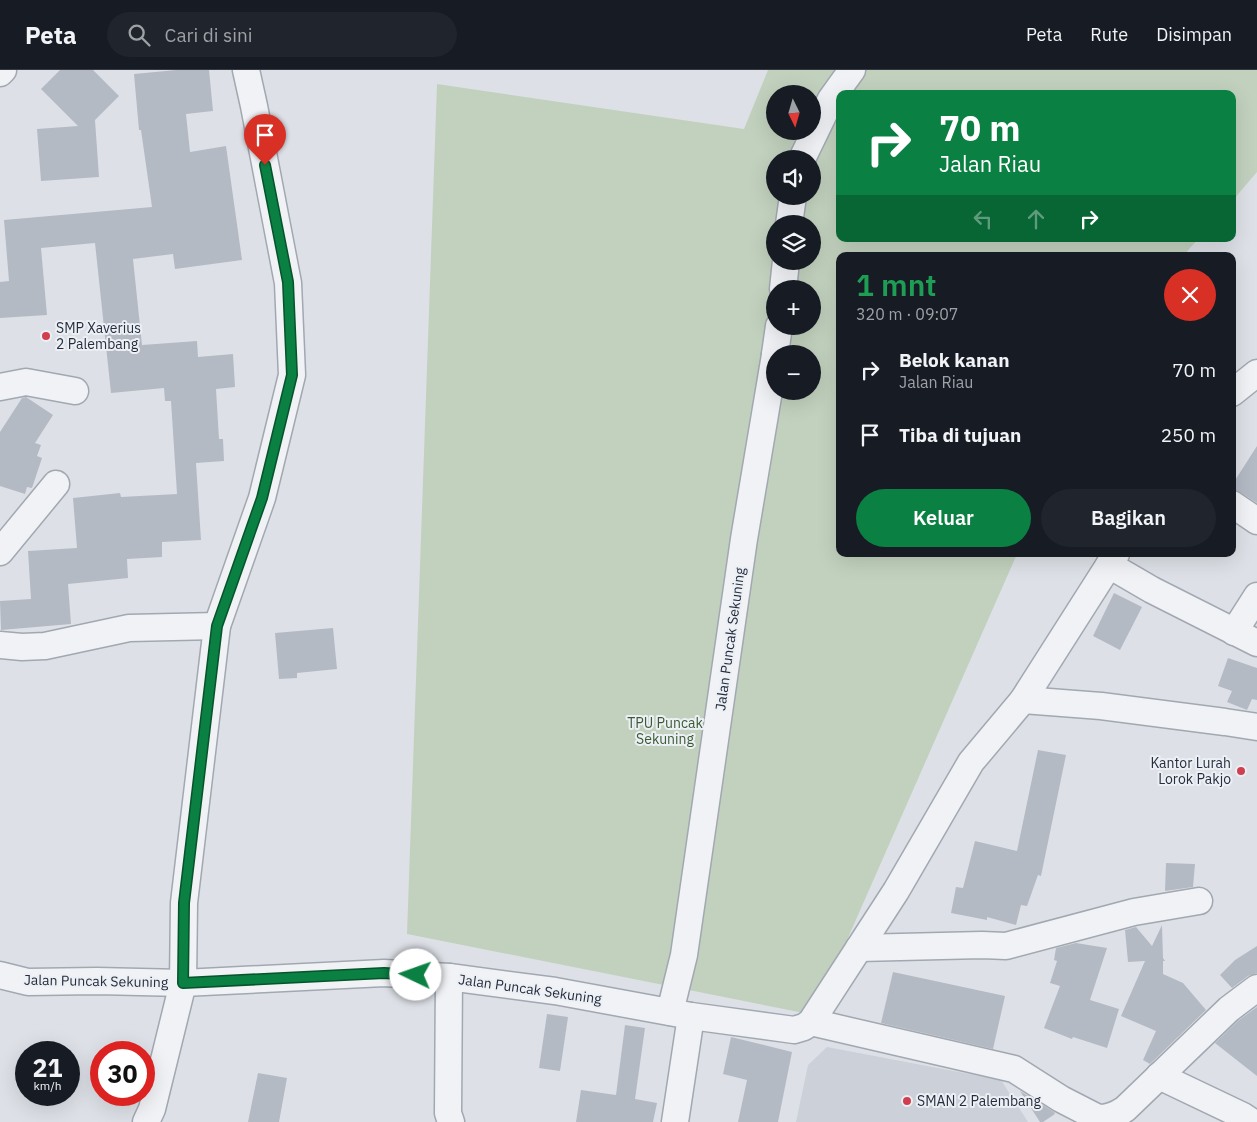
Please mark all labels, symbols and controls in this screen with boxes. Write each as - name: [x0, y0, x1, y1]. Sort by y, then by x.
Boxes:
- search box: [107, 12, 457, 57]
- text: Peta: [25, 19, 77, 51]
- icon: search: [125, 21, 153, 49]
- text: Cari di sini: [165, 23, 253, 47]
- text: Peta: [1026, 23, 1062, 46]
- text: Rute: [1090, 23, 1128, 46]
- text: Disimpan: [1156, 23, 1232, 46]
- north arrow: [766, 85, 821, 140]
- map controls: [766, 85, 821, 400]
- text: 70 m: [939, 105, 1021, 151]
- icon: right: [856, 110, 921, 175]
- pin: [244, 114, 286, 165]
- icon: arrive: [251, 121, 279, 149]
- text: Jalan Riau: [939, 149, 1041, 178]
- button: sound: [766, 150, 821, 205]
- icon: left: [969, 205, 997, 233]
- icon: ahead: [1022, 205, 1050, 233]
- icon: right: [1075, 205, 1103, 233]
- button: layers: [766, 215, 821, 270]
- text: 1 mnt: [856, 265, 937, 304]
- button: close: [1164, 269, 1216, 321]
- button: +: [766, 280, 821, 335]
- text: 320 m · 09:07: [856, 304, 958, 324]
- place label: SMP Xaverius 2 Palembang: [56, 319, 141, 353]
- marker: SMP Xaverius 2 Palembang: [40, 330, 52, 342]
- button: −: [766, 345, 821, 400]
- text: Belok kanan: [899, 348, 1010, 372]
- icon: right: [856, 356, 884, 384]
- text: 70 m: [1172, 358, 1216, 382]
- text: Jalan Riau: [899, 372, 973, 392]
- icon: arrive: [856, 421, 884, 449]
- text: Tiba di tujuan: [899, 423, 1021, 447]
- text: 250 m: [1161, 423, 1216, 447]
- button: Keluar: [856, 489, 1031, 547]
- button: Bagikan: [1041, 489, 1216, 547]
- street label: Jalan Puncak Sekuning: [711, 566, 749, 712]
- park label: TPU Puncak Sekuning: [627, 714, 703, 748]
- place label: Kantor Lurah Lorok Pakjo: [1150, 754, 1231, 788]
- marker: Kantor Lurah Lorok Pakjo: [1235, 765, 1247, 777]
- position arrow: [389, 948, 441, 1000]
- street label: Jalan Puncak Sekuning: [457, 970, 603, 1008]
- street label: Jalan Puncak Sekuning: [24, 971, 169, 991]
- speed limit sign: 30: [90, 1041, 155, 1106]
- text: 21: [32, 1051, 63, 1084]
- text: km/h: [33, 1078, 62, 1093]
- place label: SMAN 2 Palembang: [917, 1092, 1041, 1110]
- marker: SMAN 2 Palembang: [901, 1095, 913, 1107]

